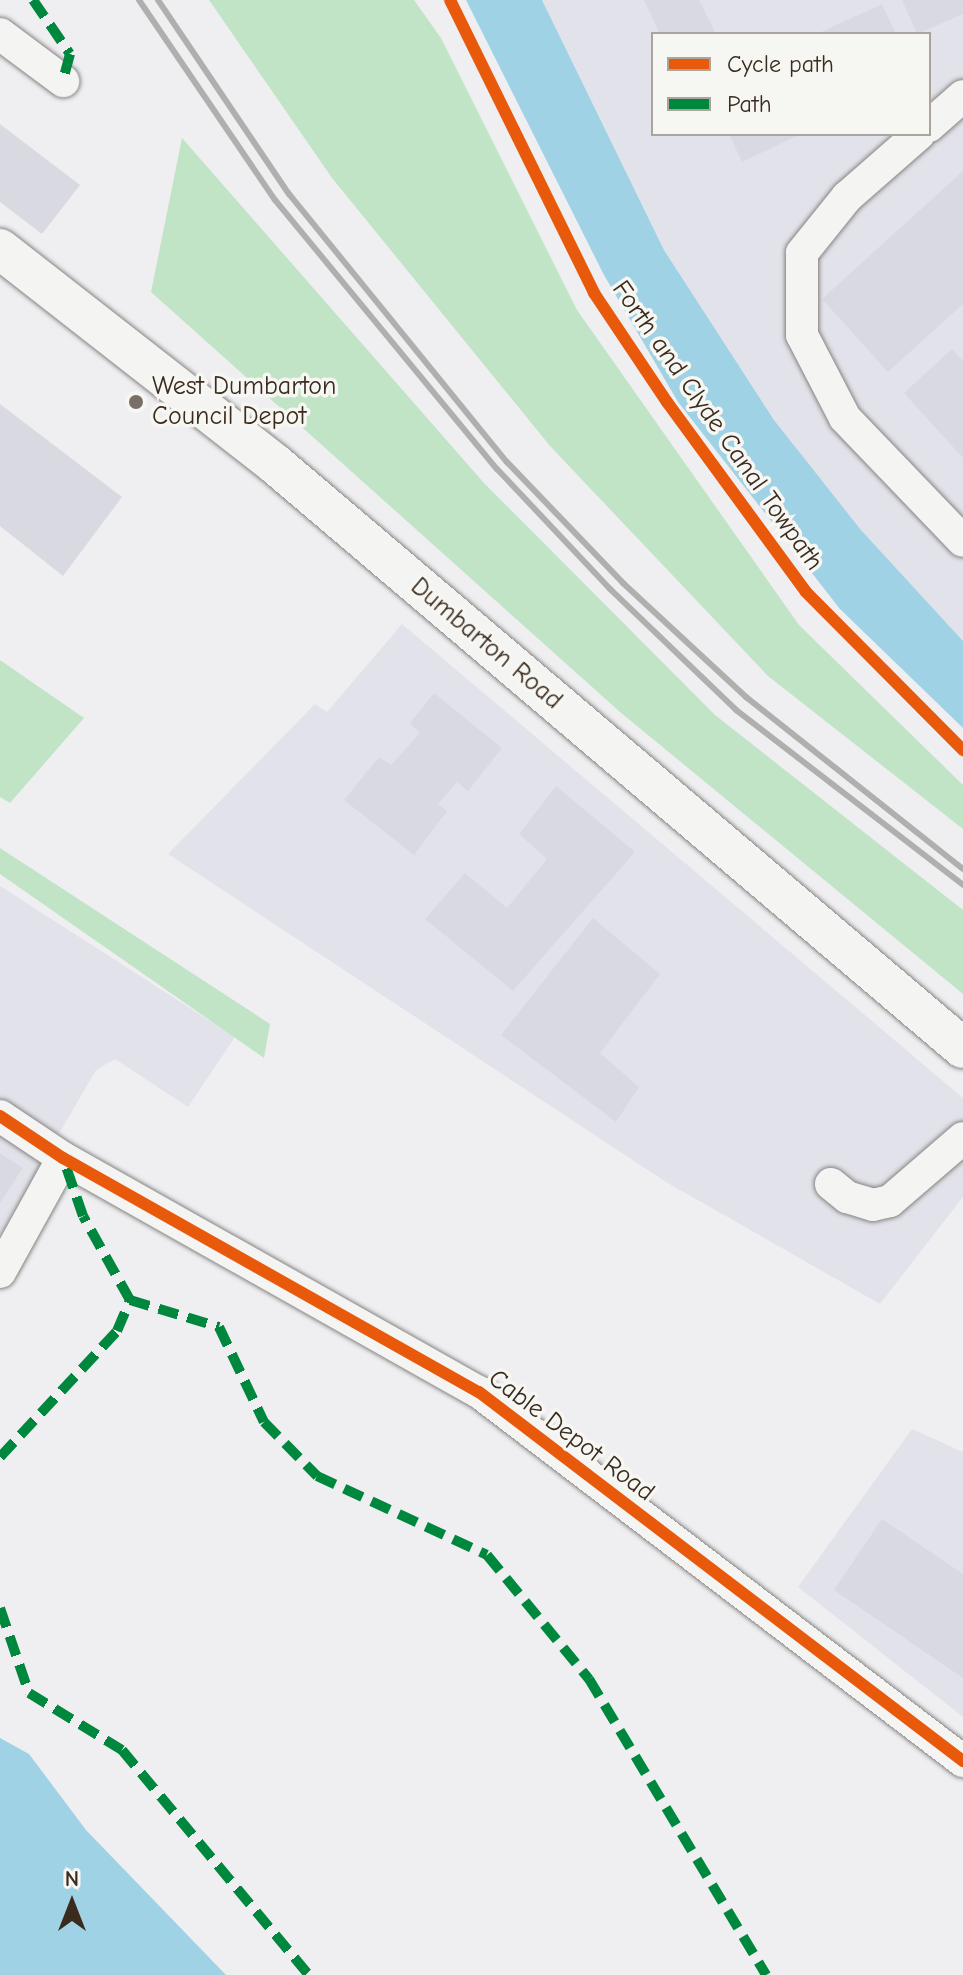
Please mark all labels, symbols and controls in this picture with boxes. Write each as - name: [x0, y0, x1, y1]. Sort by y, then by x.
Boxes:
- legend: [651, 32, 931, 136]
- text: Cycle path: [727, 50, 834, 78]
- text: Path: [727, 90, 772, 118]
- street label: Forth and Clyde Canal Towpath: [605, 275, 829, 577]
- place label: West Dumbarton Council Depot: [152, 371, 336, 432]
- marker: West Dumbarton Council Depot: [127, 393, 145, 411]
- street label: Dumbarton Road: [404, 571, 568, 717]
- street label: Cable Depot Road: [482, 1363, 660, 1509]
- north arrow: [32, 1863, 112, 1943]
- text: N: [65, 1866, 79, 1892]

